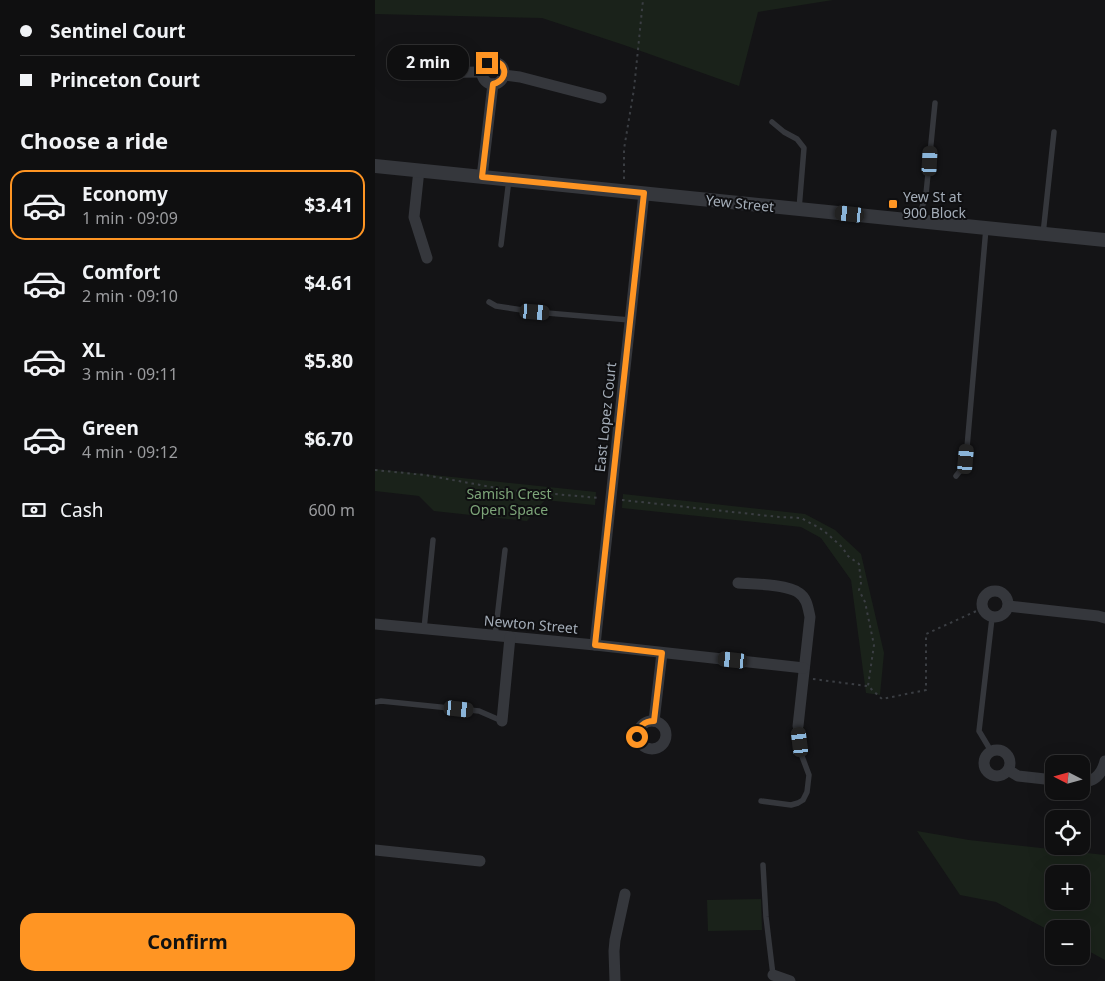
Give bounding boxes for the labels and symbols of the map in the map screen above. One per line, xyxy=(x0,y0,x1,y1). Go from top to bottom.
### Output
callout: 2 min xyxy=(387,46,469,80)
route end xyxy=(476,52,498,74)
car xyxy=(921,146,938,176)
place label: Yew St at 900 Block xyxy=(903,187,967,222)
street label: Yew Street xyxy=(705,190,775,216)
marker: Yew St at 900 Block xyxy=(887,198,899,210)
car xyxy=(834,205,865,223)
car xyxy=(519,303,550,321)
street label: East Lopez Court xyxy=(590,361,620,473)
car xyxy=(957,443,974,475)
park label: Samish Crest Open Space xyxy=(466,484,552,519)
street label: Newton Street xyxy=(483,610,579,638)
car xyxy=(717,651,748,669)
car xyxy=(443,700,474,718)
route start xyxy=(626,726,648,748)
car xyxy=(790,726,809,758)
north arrow xyxy=(1045,755,1090,800)

